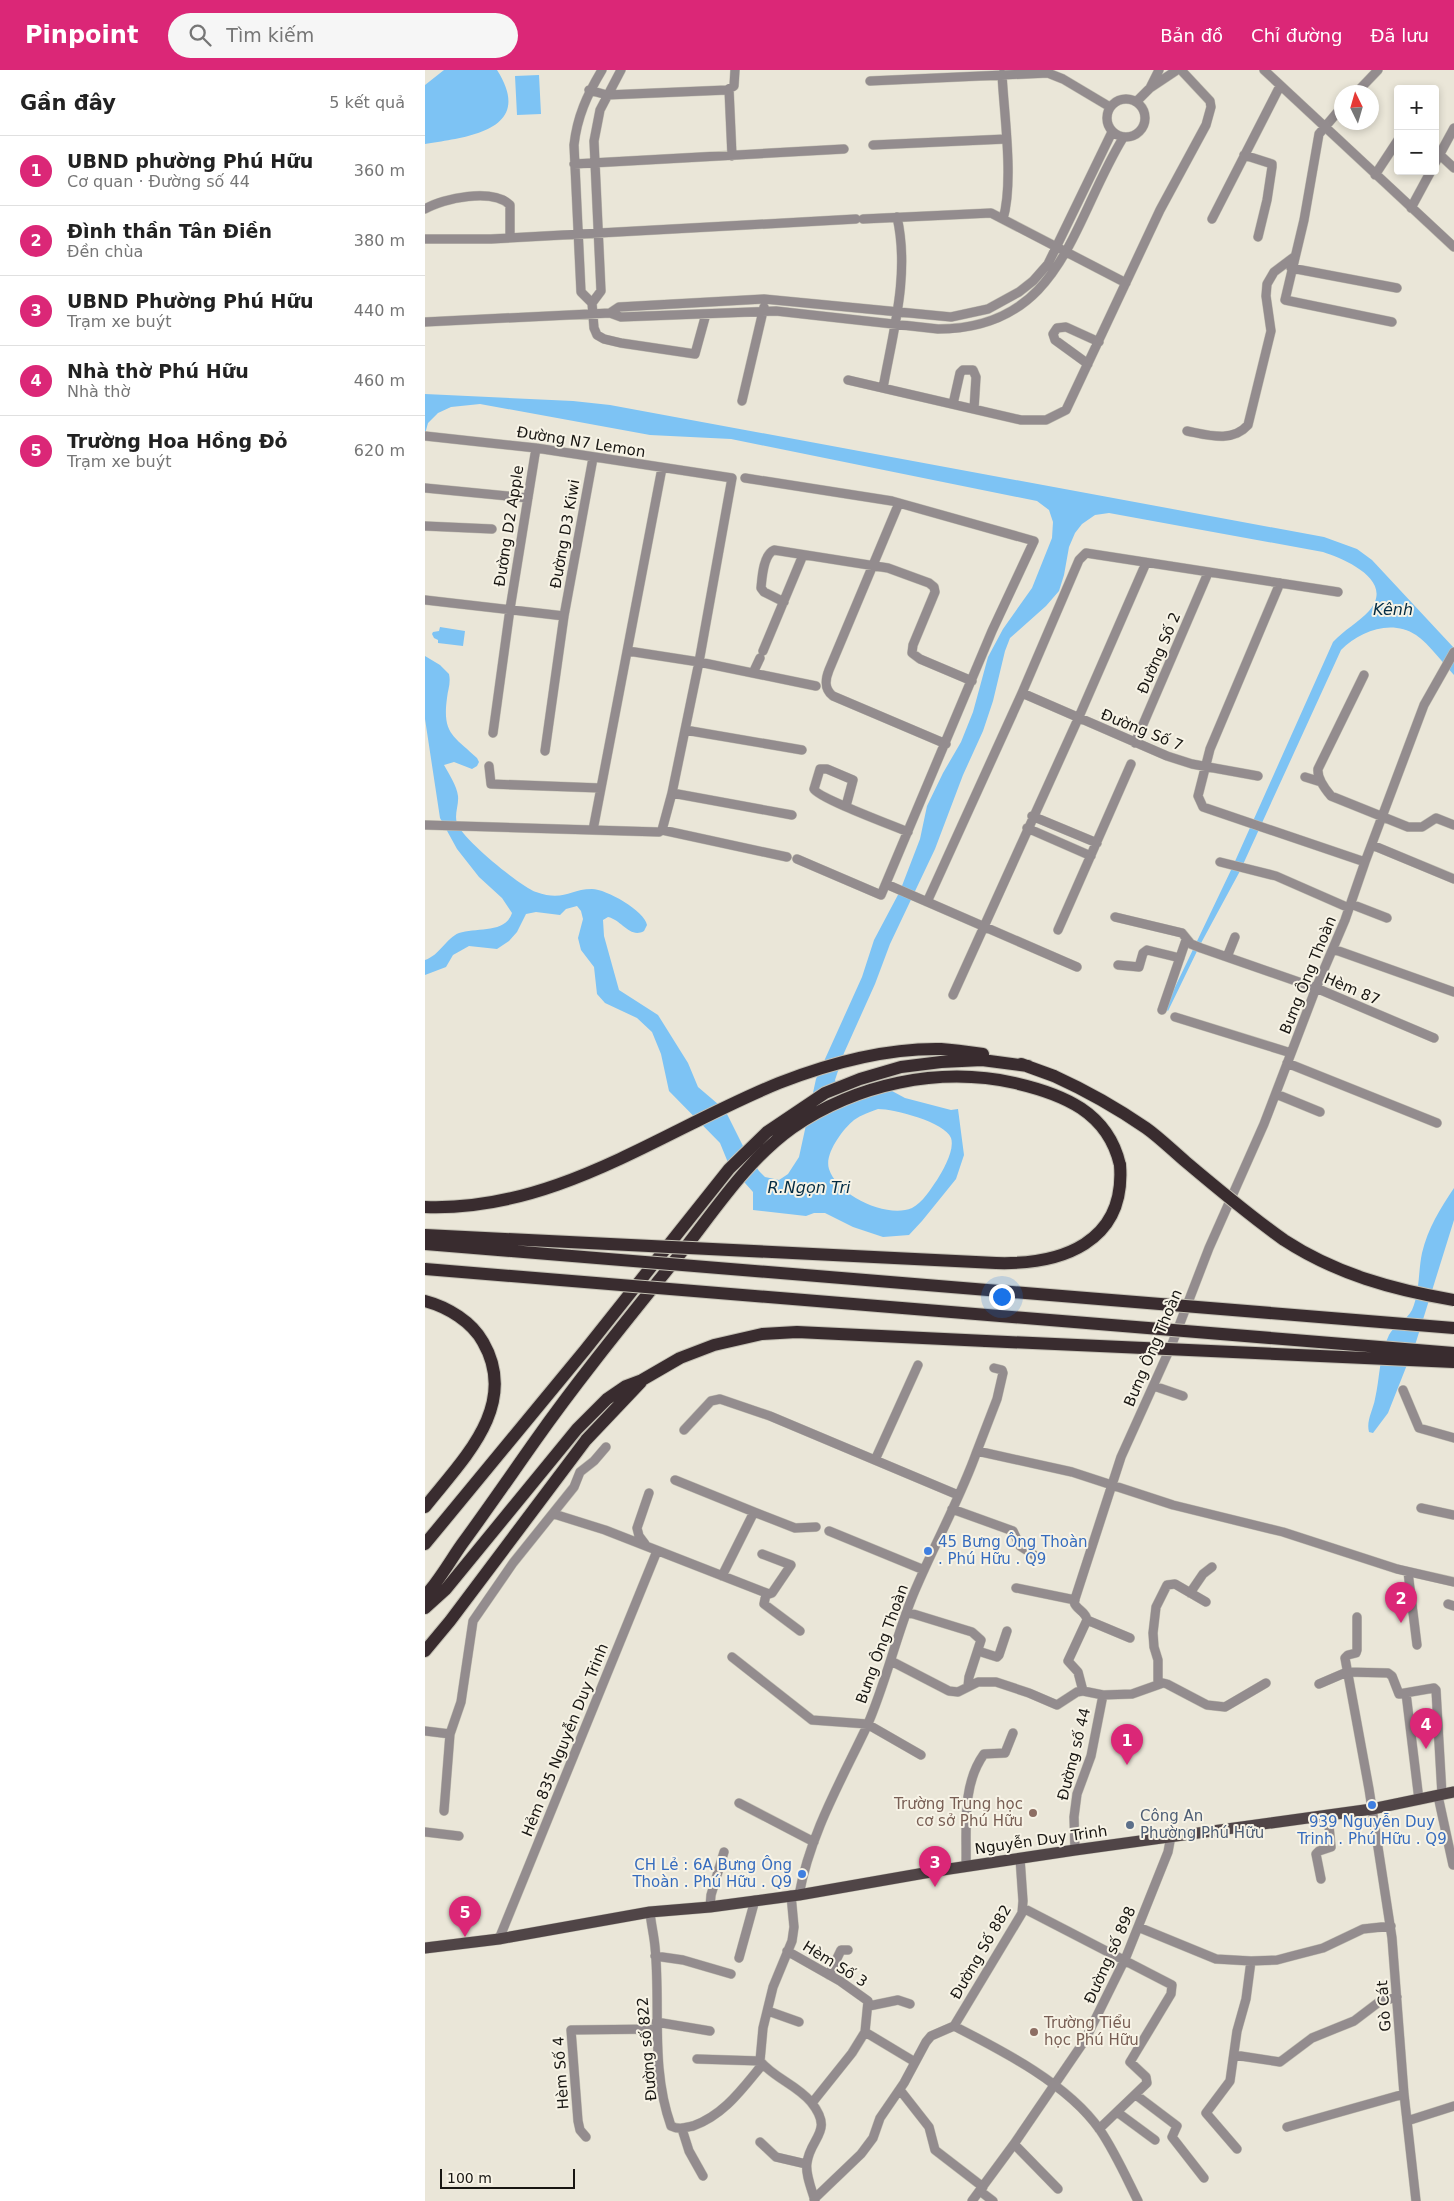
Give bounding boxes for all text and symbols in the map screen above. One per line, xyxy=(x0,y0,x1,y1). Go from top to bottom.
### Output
search box xyxy=(168,13,518,58)
text: Pinpoint xyxy=(25,21,138,49)
icon: search xyxy=(186,21,214,49)
text: Tìm kiếm xyxy=(226,24,314,46)
text: Bản đồ xyxy=(1160,25,1223,46)
text: Chỉ đường xyxy=(1251,25,1342,46)
text: Đã lưu xyxy=(1370,25,1429,46)
north arrow xyxy=(1334,85,1379,130)
map controls xyxy=(1394,85,1439,175)
button: + xyxy=(1394,85,1439,130)
text: Gần đây xyxy=(20,91,116,115)
text: 5 kết quả xyxy=(329,93,405,112)
button: − xyxy=(1394,130,1439,175)
text: UBND phường Phú Hữu xyxy=(67,150,313,172)
text: 1 xyxy=(30,161,42,180)
text: 360 m xyxy=(354,161,405,180)
text: Cơ quan · Đường số 44 xyxy=(67,172,250,191)
text: Đình thần Tân Điền xyxy=(67,220,272,242)
text: 2 xyxy=(30,231,42,250)
text: 380 m xyxy=(354,231,405,250)
text: Đền chùa xyxy=(67,242,143,261)
text: UBND Phường Phú Hữu xyxy=(67,290,314,312)
text: 3 xyxy=(30,301,42,320)
text: 440 m xyxy=(354,301,405,320)
text: Trạm xe buýt xyxy=(67,312,171,331)
text: Nhà thờ Phú Hữu xyxy=(67,360,249,382)
text: 4 xyxy=(30,371,42,390)
text: 460 m xyxy=(354,371,405,390)
text: Nhà thờ xyxy=(67,382,130,401)
street label: Đường N7 Lemon xyxy=(515,423,647,461)
text: Trường Hoa Hồng Đỏ xyxy=(67,430,288,452)
text: 5 xyxy=(30,441,42,460)
text: 620 m xyxy=(354,441,405,460)
text: Trạm xe buýt xyxy=(67,452,171,471)
street label: Đường D2 Apple xyxy=(491,464,527,588)
street label: Đường D3 Kiwi xyxy=(547,478,583,590)
water label: Kênh xyxy=(1373,600,1413,619)
street label: Đường Số 2 xyxy=(1134,609,1184,697)
street label: Đường Số 7 xyxy=(1098,705,1186,755)
street label: Bưng Ông Thoàn xyxy=(1275,913,1340,1037)
street label: Hèm 87 xyxy=(1321,969,1383,1009)
water label: R.Ngọn Tri xyxy=(768,1178,851,1197)
your location xyxy=(989,1284,1015,1310)
street label: Bưng Ông Thoàn xyxy=(1119,1286,1186,1409)
place label: 45 Bưng Ông Thoàn . Phú Hữu . Q9 xyxy=(938,1532,1088,1568)
marker: 45 Bưng Ông Thoàn . Phú Hữu . Q9 xyxy=(922,1545,934,1557)
street label: Bưng Ông Thoàn xyxy=(851,1581,912,1706)
pin: 2 xyxy=(1385,1582,1417,1623)
street label: Hẻm 835 Nguyễn Duy Trinh xyxy=(518,1641,612,1839)
street label: Đường số 44 xyxy=(1054,1706,1094,1802)
pin: 4 xyxy=(1410,1708,1442,1749)
pin: 1 xyxy=(1111,1724,1143,1765)
place label: Trường Trung học cơ sở Phú Hữu xyxy=(893,1795,1023,1830)
marker: 939 Nguyễn Duy Trinh . Phú Hữu . Q9 xyxy=(1366,1799,1378,1811)
marker: Trường Trung học cơ sở Phú Hữu xyxy=(1027,1807,1039,1819)
place label: Công An Phường Phú Hữu xyxy=(1140,1807,1264,1842)
place label: 939 Nguyễn Duy Trinh . Phú Hữu . Q9 xyxy=(1296,1813,1447,1848)
marker: Công An Phường Phú Hữu xyxy=(1124,1819,1136,1831)
street label: Nguyễn Duy Trinh xyxy=(974,1822,1108,1858)
pin: 3 xyxy=(919,1846,951,1887)
place label: CH Lẻ : 6A Bưng Ông Thoàn . Phú Hữu . Q9 xyxy=(631,1855,792,1891)
marker: CH Lẻ : 6A Bưng Ông Thoàn . Phú Hữu . Q9 xyxy=(796,1868,808,1880)
pin: 5 xyxy=(449,1896,481,1937)
street label: Đường Số 882 xyxy=(947,1902,1015,2002)
street label: Đường số 898 xyxy=(1081,1904,1139,2006)
street label: Hèm Số 3 xyxy=(799,1937,871,1991)
street label: Gò Cát xyxy=(1373,1980,1395,2032)
street label: Đường số 822 xyxy=(633,1996,661,2102)
place label: Trường Tiểu học Phú Hữu xyxy=(1043,2014,1139,2049)
marker: Trường Tiểu học Phú Hữu xyxy=(1028,2026,1040,2038)
street label: Hèm Số 4 xyxy=(549,2036,573,2110)
scale bar xyxy=(440,2166,575,2189)
text: 100 m xyxy=(447,2170,492,2186)

